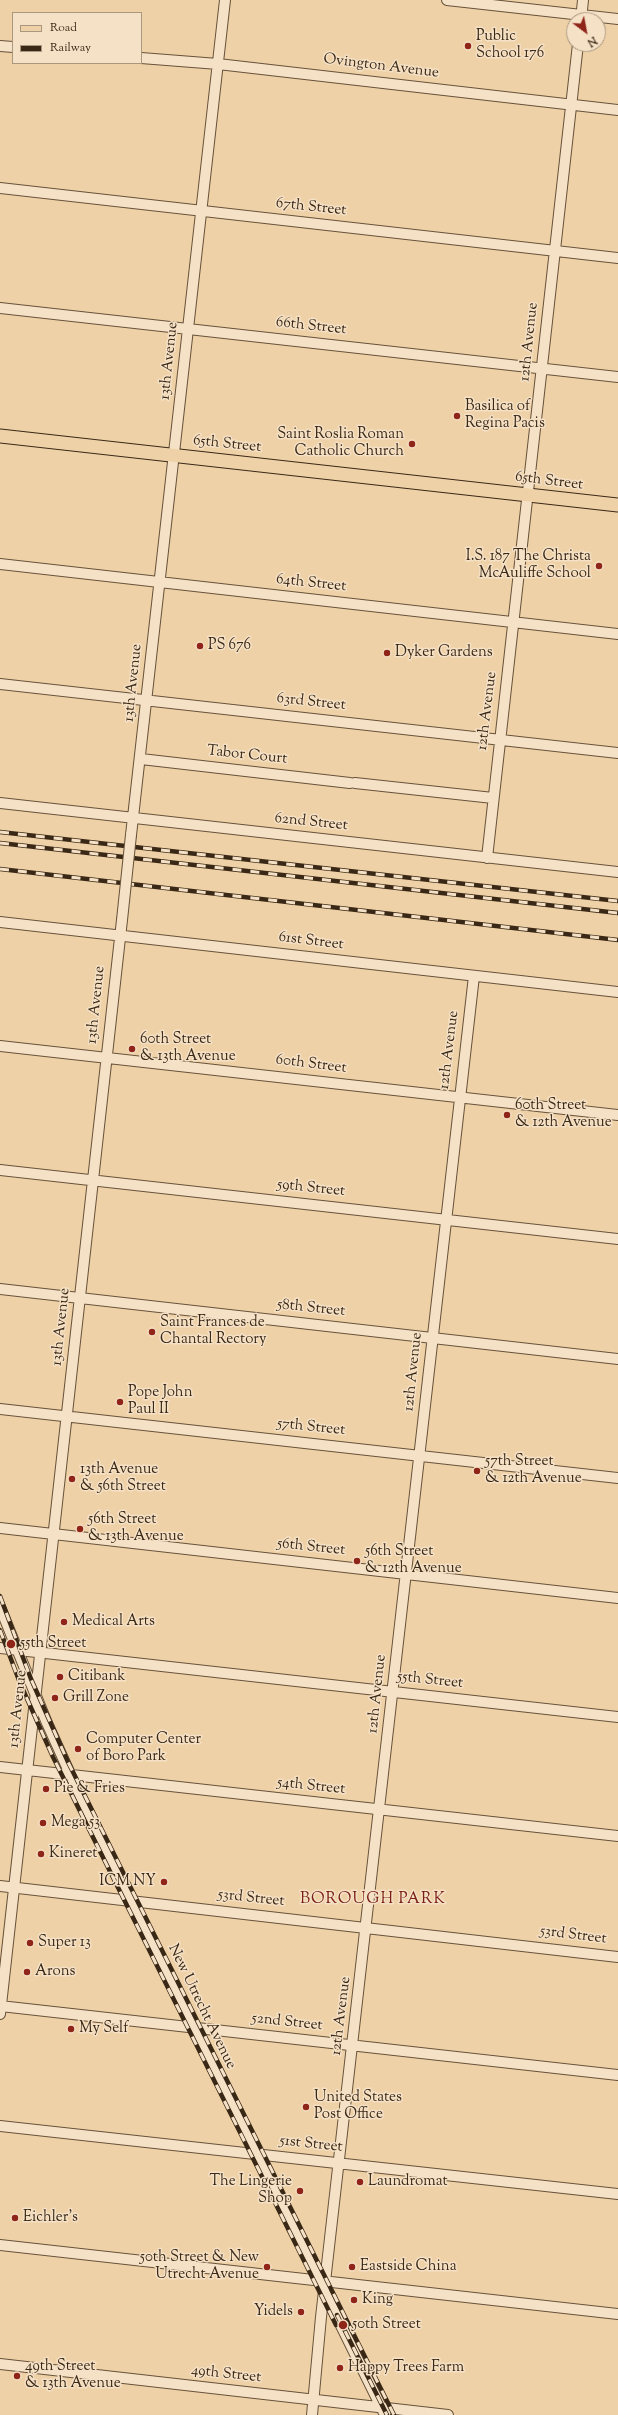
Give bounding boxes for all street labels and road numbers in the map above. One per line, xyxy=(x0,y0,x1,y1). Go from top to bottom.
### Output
street label: Ovington Avenue xyxy=(322,51,440,83)
street label: 67th Street xyxy=(275,195,347,221)
street label: 12th Avenue xyxy=(517,302,543,382)
street label: 66th Street xyxy=(275,314,347,340)
street label: 13th Avenue xyxy=(157,321,183,401)
street label: 65th Street xyxy=(192,432,262,458)
street label: 65th Street xyxy=(514,469,584,495)
street label: 64th Street xyxy=(275,571,347,597)
street label: 13th Avenue xyxy=(121,643,147,723)
street label: 12th Avenue xyxy=(474,671,502,751)
street label: 63rd Street xyxy=(276,690,346,716)
street label: Tabor Court xyxy=(206,743,288,769)
street label: 62nd Street xyxy=(274,810,348,836)
street label: 61st Street xyxy=(277,929,345,955)
street label: 13th Avenue xyxy=(84,965,110,1045)
street label: 12th Avenue xyxy=(436,1010,464,1090)
street label: 60th Street xyxy=(275,1052,347,1078)
street label: 59th Street xyxy=(276,1176,346,1202)
street label: 13th Avenue xyxy=(49,1287,75,1367)
street label: 58th Street xyxy=(276,1296,346,1322)
street label: 12th Avenue xyxy=(401,1332,427,1412)
street label: 57th Street xyxy=(276,1415,346,1441)
street label: 56th Street xyxy=(276,1535,346,1561)
street label: 12th Avenue xyxy=(365,1654,391,1734)
street label: 13th Avenue xyxy=(6,1669,32,1749)
street label: 55th Street xyxy=(396,1669,464,1693)
street label: 54th Street xyxy=(276,1774,346,1800)
street label: 53rd Street xyxy=(217,1887,285,1911)
street label: 53rd Street xyxy=(539,1923,607,1949)
street label: New Utrecht Avenue xyxy=(163,1942,239,2072)
street label: 12th Avenue xyxy=(328,1976,356,2056)
street label: 52nd Street xyxy=(251,2010,323,2036)
street label: 51st Street xyxy=(279,2133,343,2157)
street label: 49th Street xyxy=(190,2362,262,2388)

